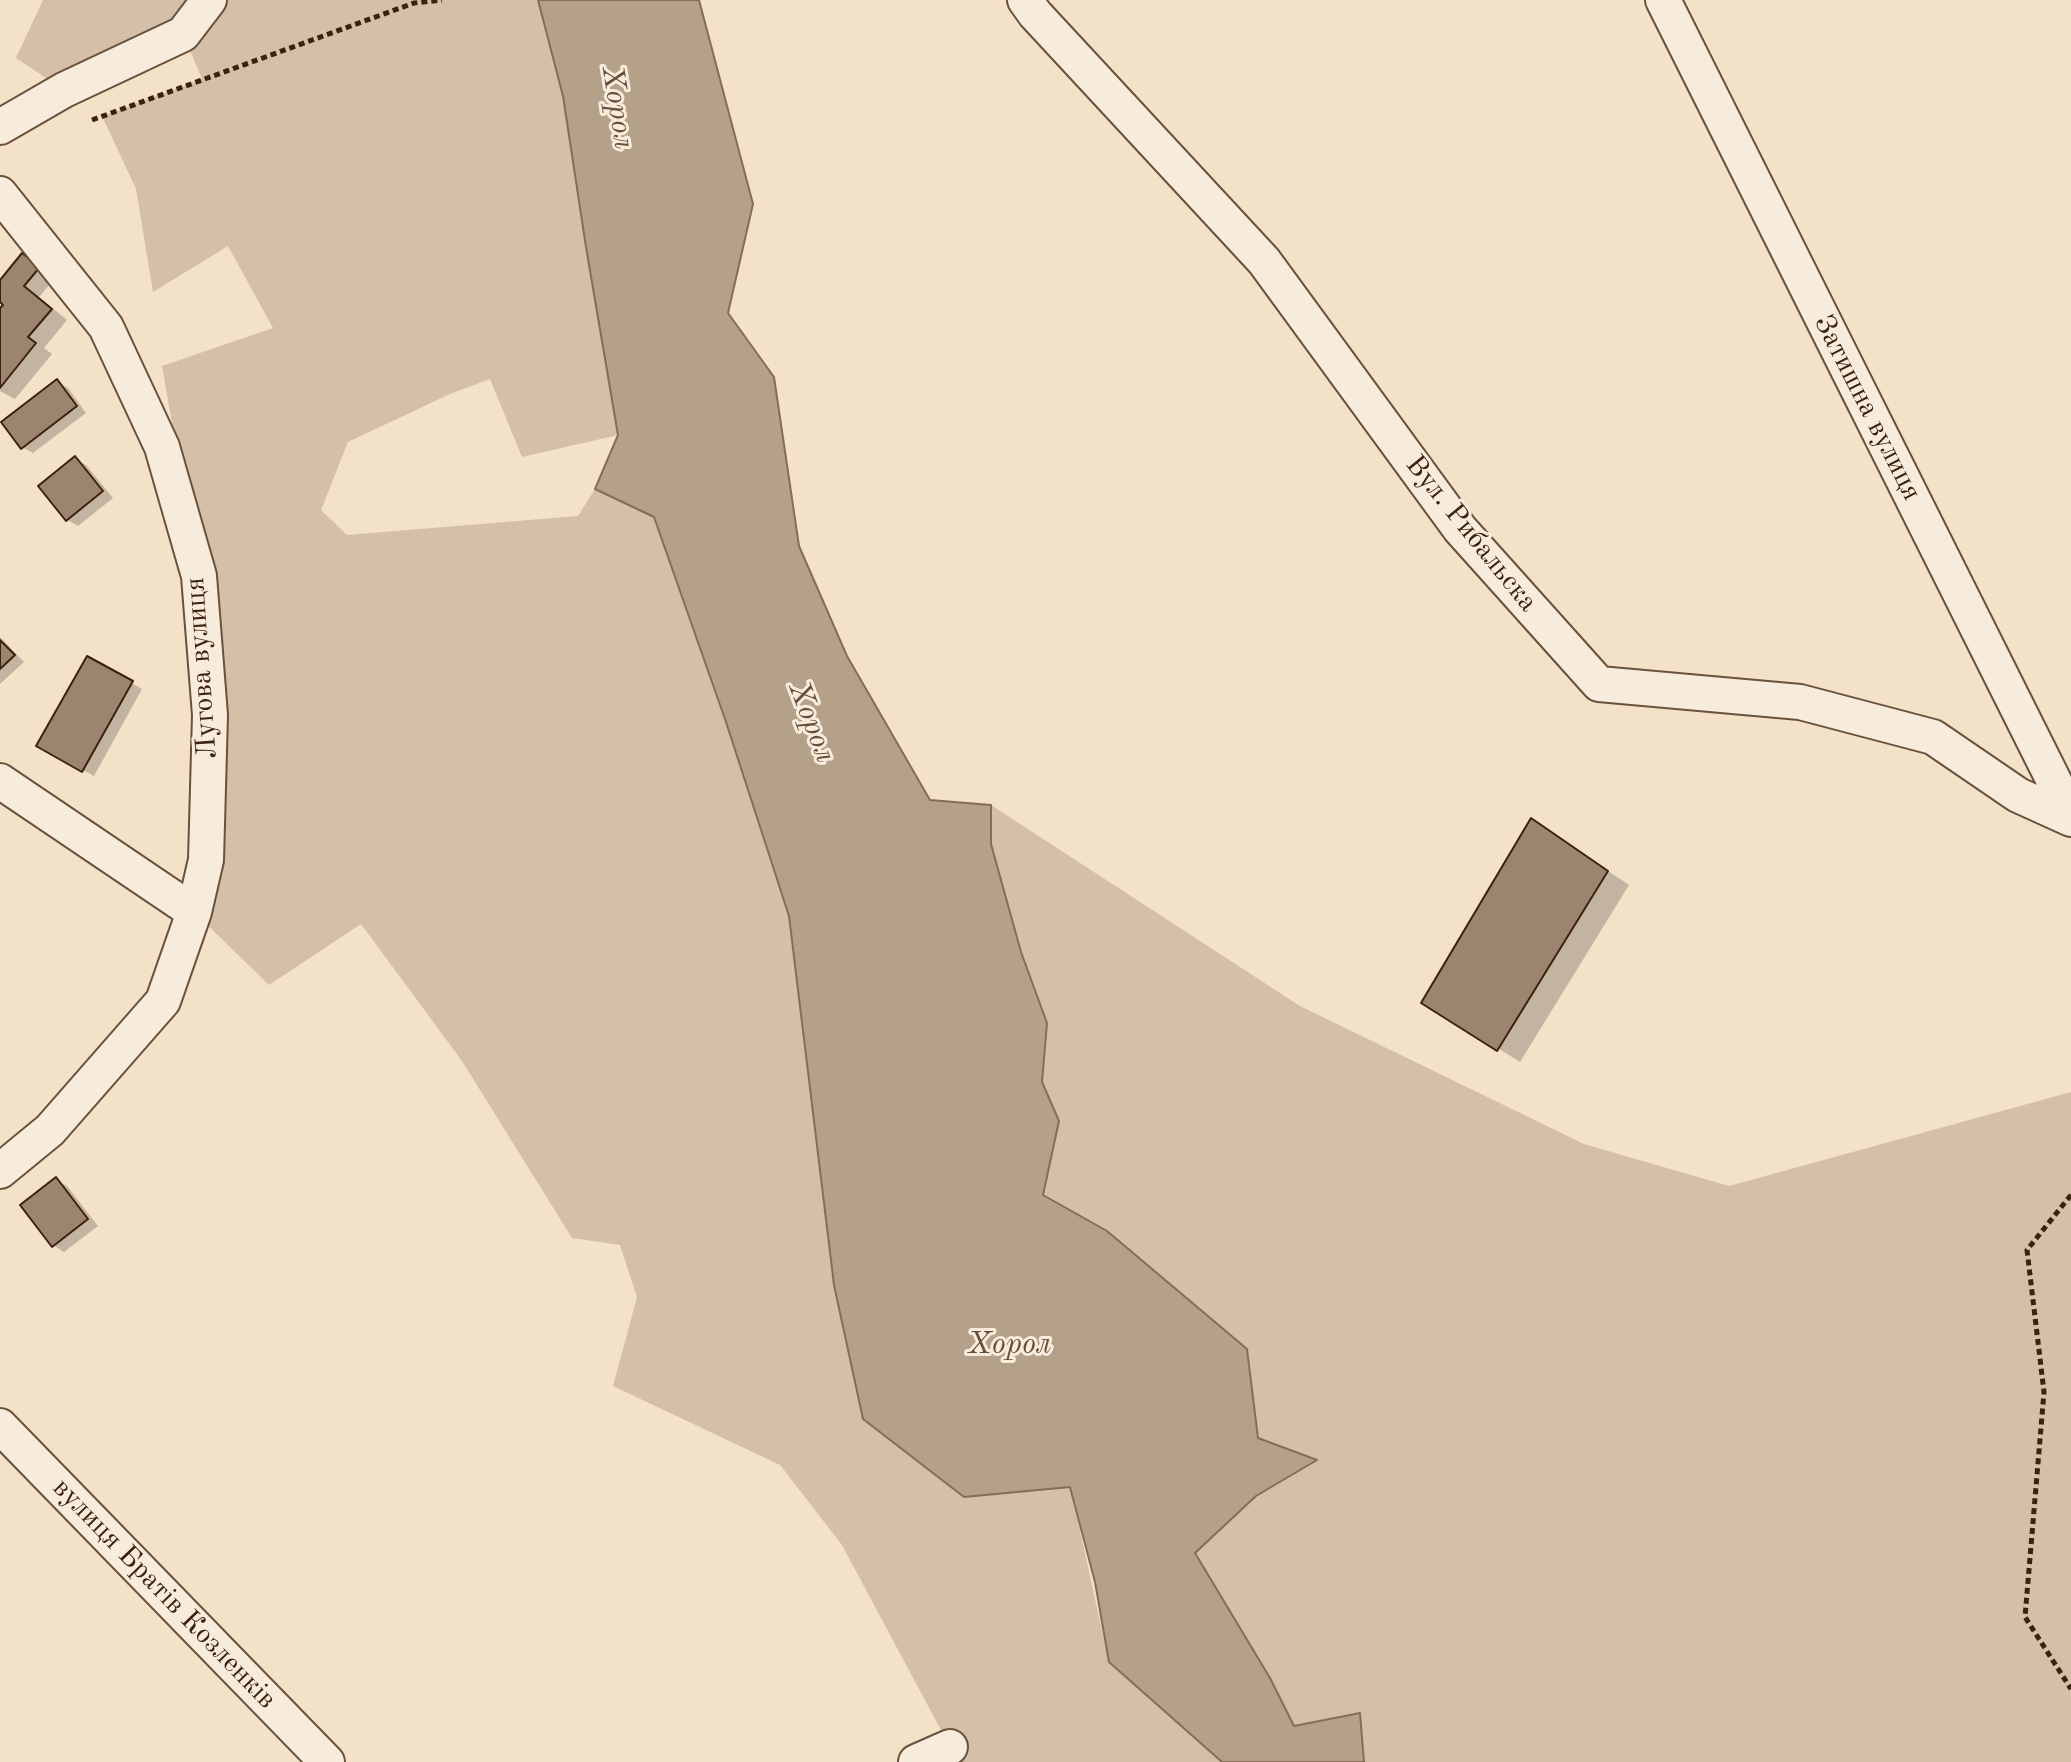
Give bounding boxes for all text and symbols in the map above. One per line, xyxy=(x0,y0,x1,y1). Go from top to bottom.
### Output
water label: Хорол xyxy=(593,62,641,152)
street label: Затишна вулиця xyxy=(1806,310,1928,506)
street label: Вул. Рибальска xyxy=(1398,449,1544,619)
street label: Лугова вулиця xyxy=(179,576,225,760)
water label: Хорол xyxy=(779,676,843,768)
water label: Хорол xyxy=(967,1327,1051,1363)
street label: вулиця Братів Козленків xyxy=(45,1472,283,1716)

